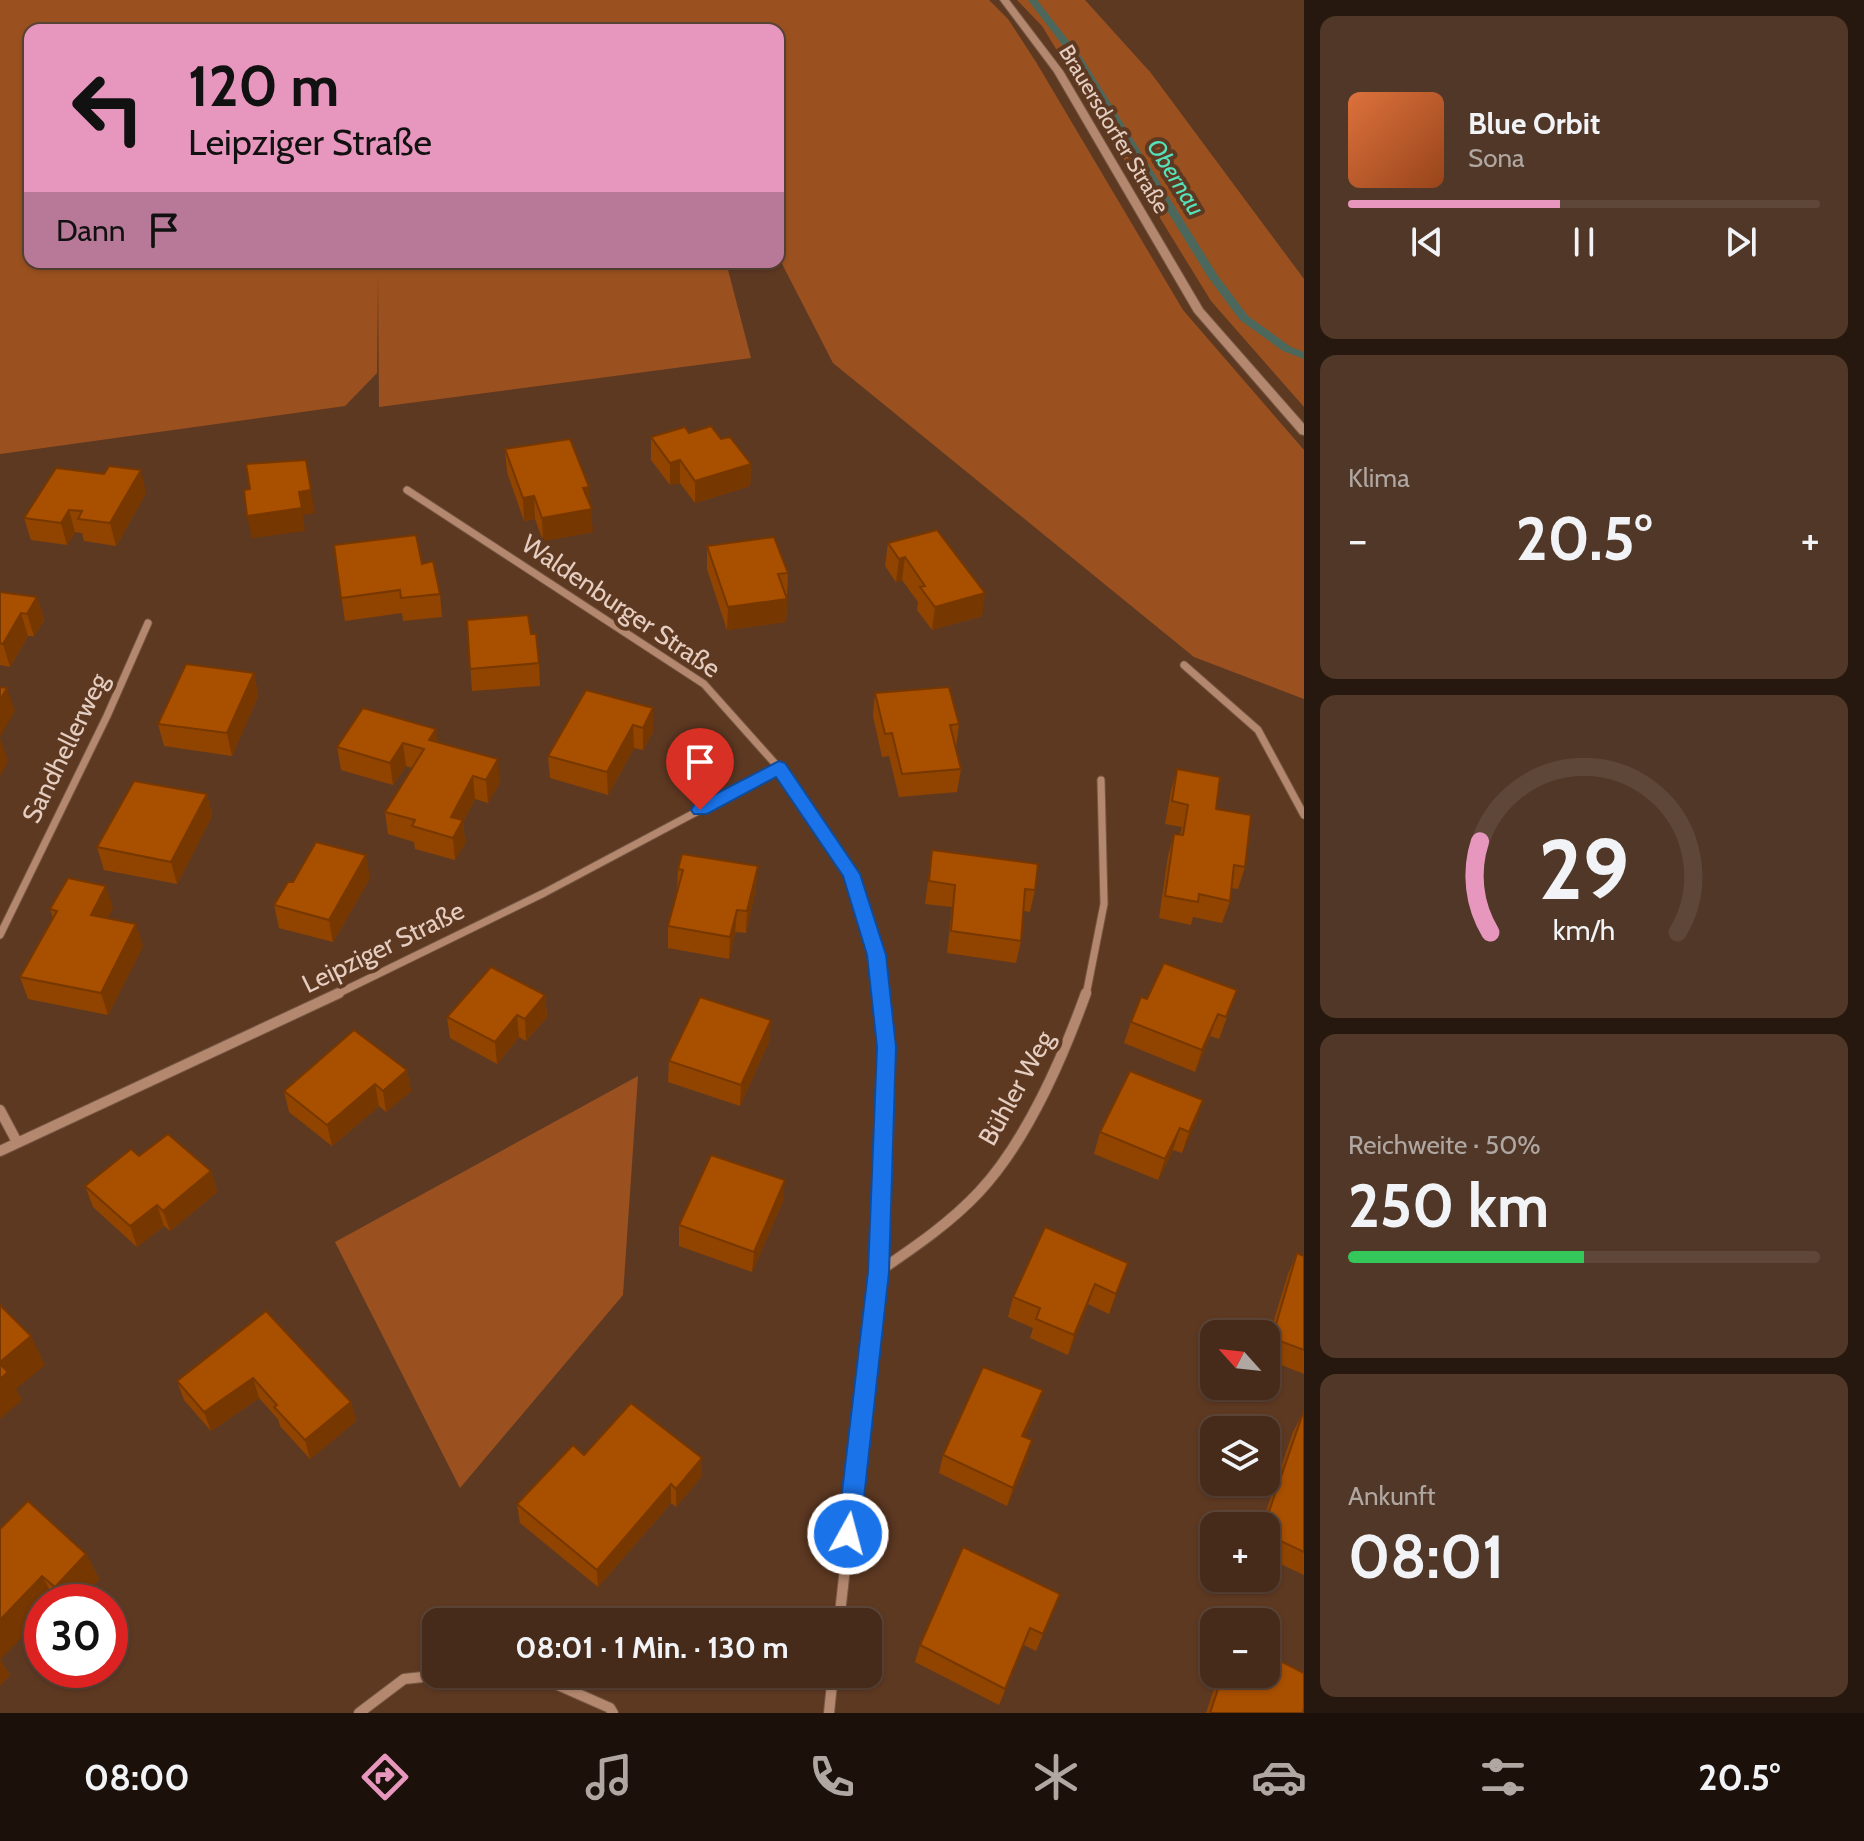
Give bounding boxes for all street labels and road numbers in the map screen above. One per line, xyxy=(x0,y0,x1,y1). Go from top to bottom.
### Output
street label: Brauersdorfer Straße xyxy=(1053,40,1175,218)
street label: Waldenburger Straße xyxy=(515,528,727,684)
street label: Sandhellerweg xyxy=(15,667,115,828)
street label: Leipziger Straße xyxy=(297,894,469,1000)
street label: Bühler Weg xyxy=(971,1024,1061,1151)

